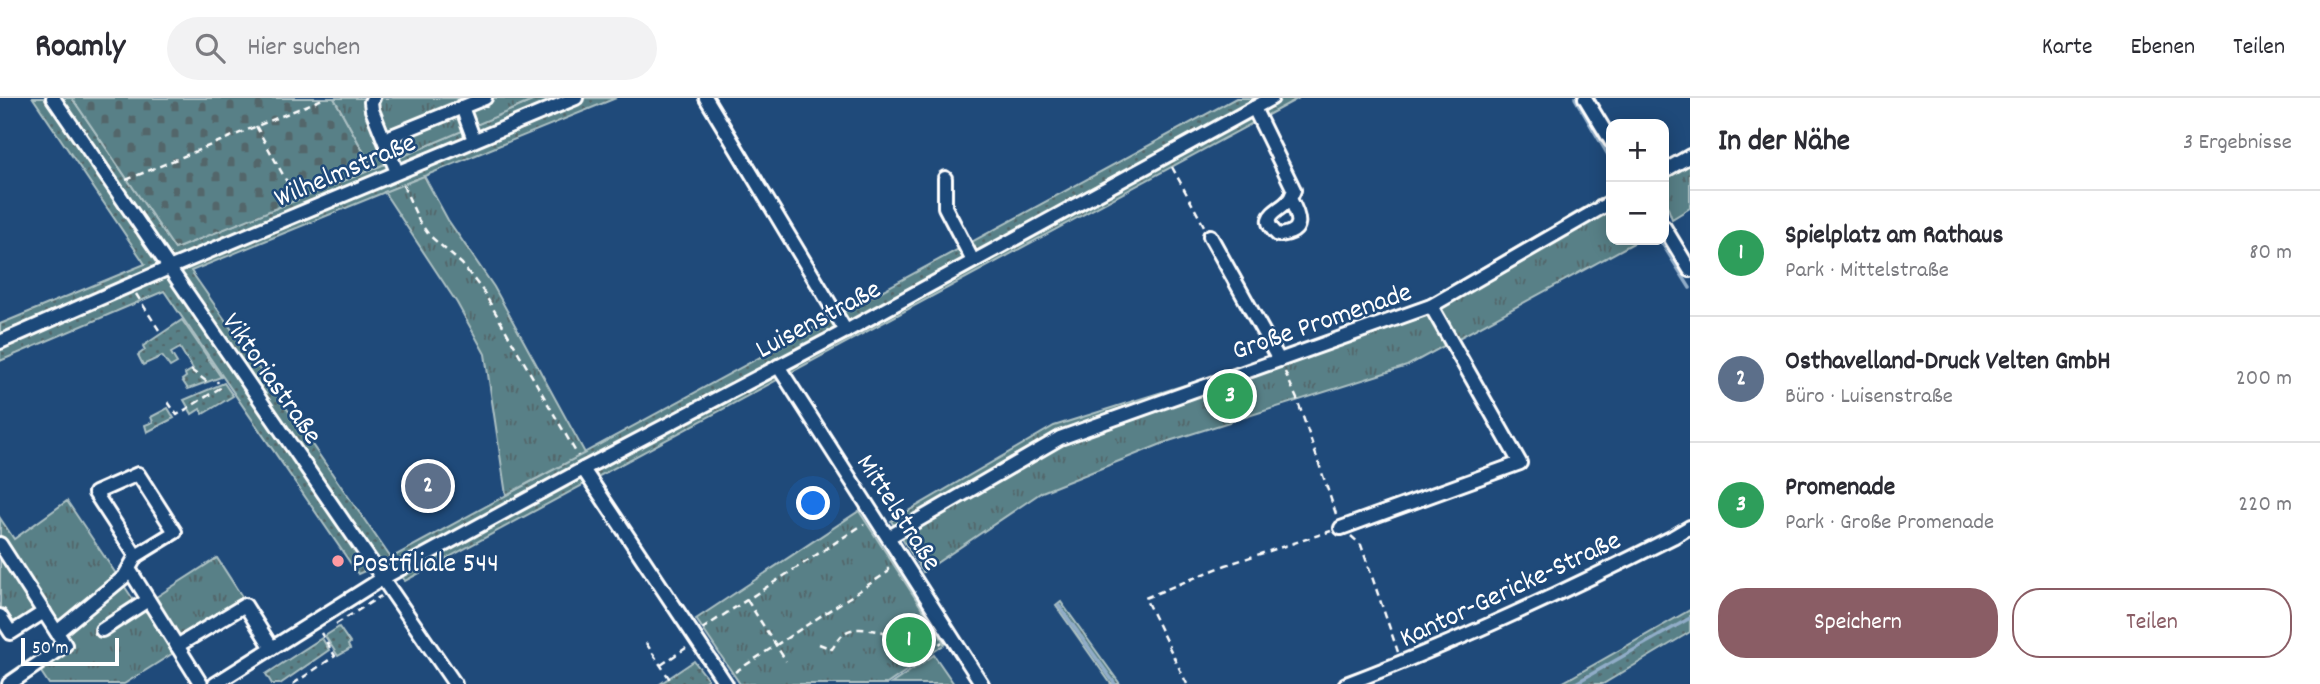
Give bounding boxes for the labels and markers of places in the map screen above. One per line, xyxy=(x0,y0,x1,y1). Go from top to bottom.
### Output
pin: 3 xyxy=(1207,370,1253,422)
pin: 2 xyxy=(405,460,451,512)
place label: Postfiliale 544 xyxy=(352,546,499,586)
marker: Postfiliale 544 xyxy=(330,553,346,569)
pin: 1 xyxy=(886,614,932,666)

